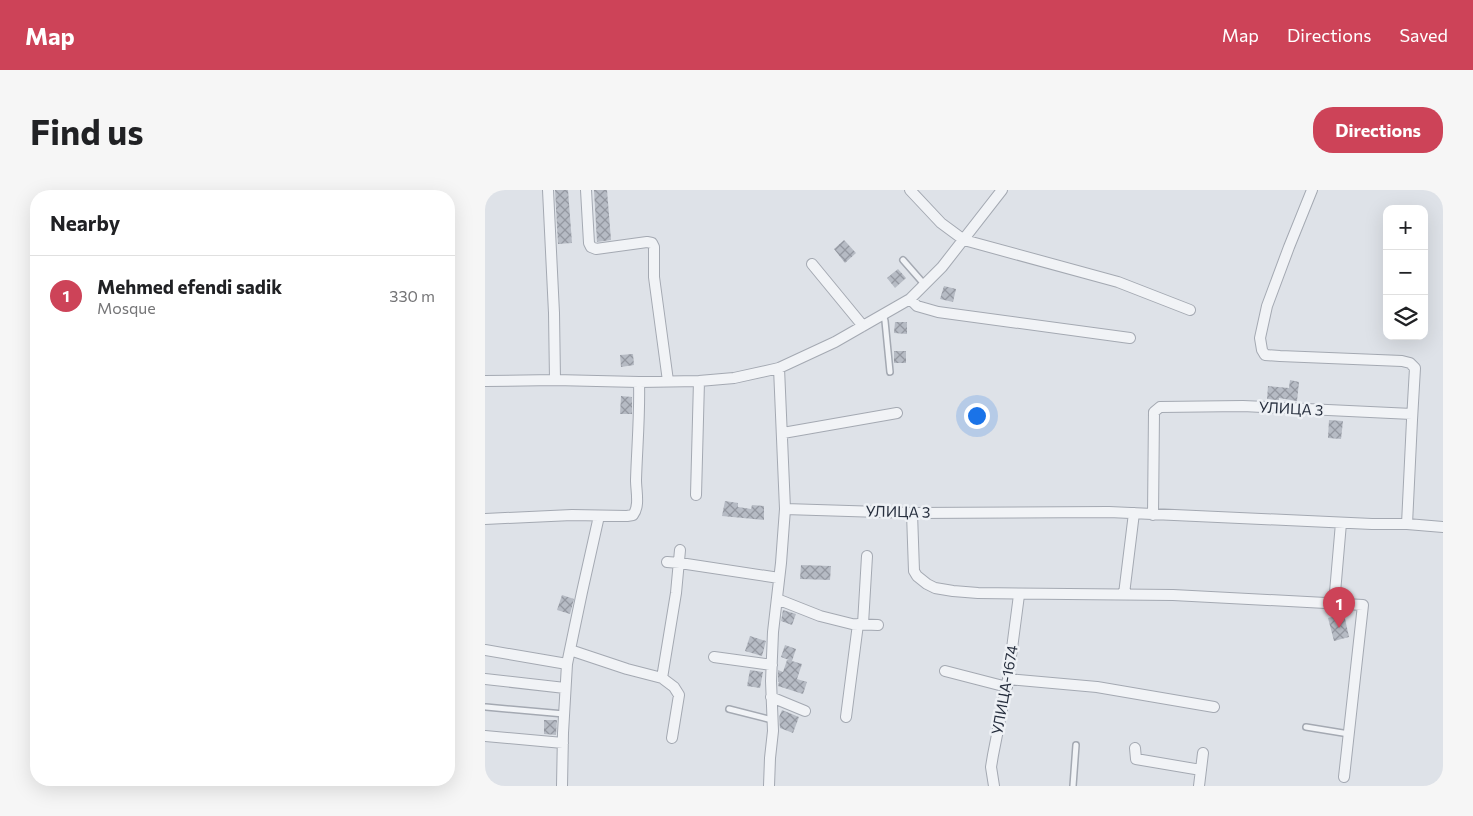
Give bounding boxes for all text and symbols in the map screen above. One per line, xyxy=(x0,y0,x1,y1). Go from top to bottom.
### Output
text: Map xyxy=(25,21,75,50)
text: Map xyxy=(1222,24,1259,46)
text: Directions xyxy=(1287,24,1371,46)
text: Saved xyxy=(1399,24,1448,46)
button: Directions xyxy=(1313,107,1443,153)
text: Find us xyxy=(30,109,144,152)
map controls xyxy=(1383,205,1428,340)
button: + xyxy=(1383,205,1428,250)
text: Nearby xyxy=(50,210,120,235)
button: − xyxy=(1383,250,1428,295)
text: Mehmed efendi sadik xyxy=(97,275,282,298)
text: 1 xyxy=(62,286,70,305)
text: 330 m xyxy=(389,286,435,305)
button: layers xyxy=(1383,295,1428,340)
text: Mosque xyxy=(97,298,156,317)
street label: УЛИЦА 3 xyxy=(1258,397,1324,419)
your location xyxy=(964,403,990,429)
street label: УЛИЦА 3 xyxy=(866,501,930,521)
pin: 1 xyxy=(1323,587,1355,628)
street label: УЛИЦА-1674 xyxy=(987,644,1021,736)

